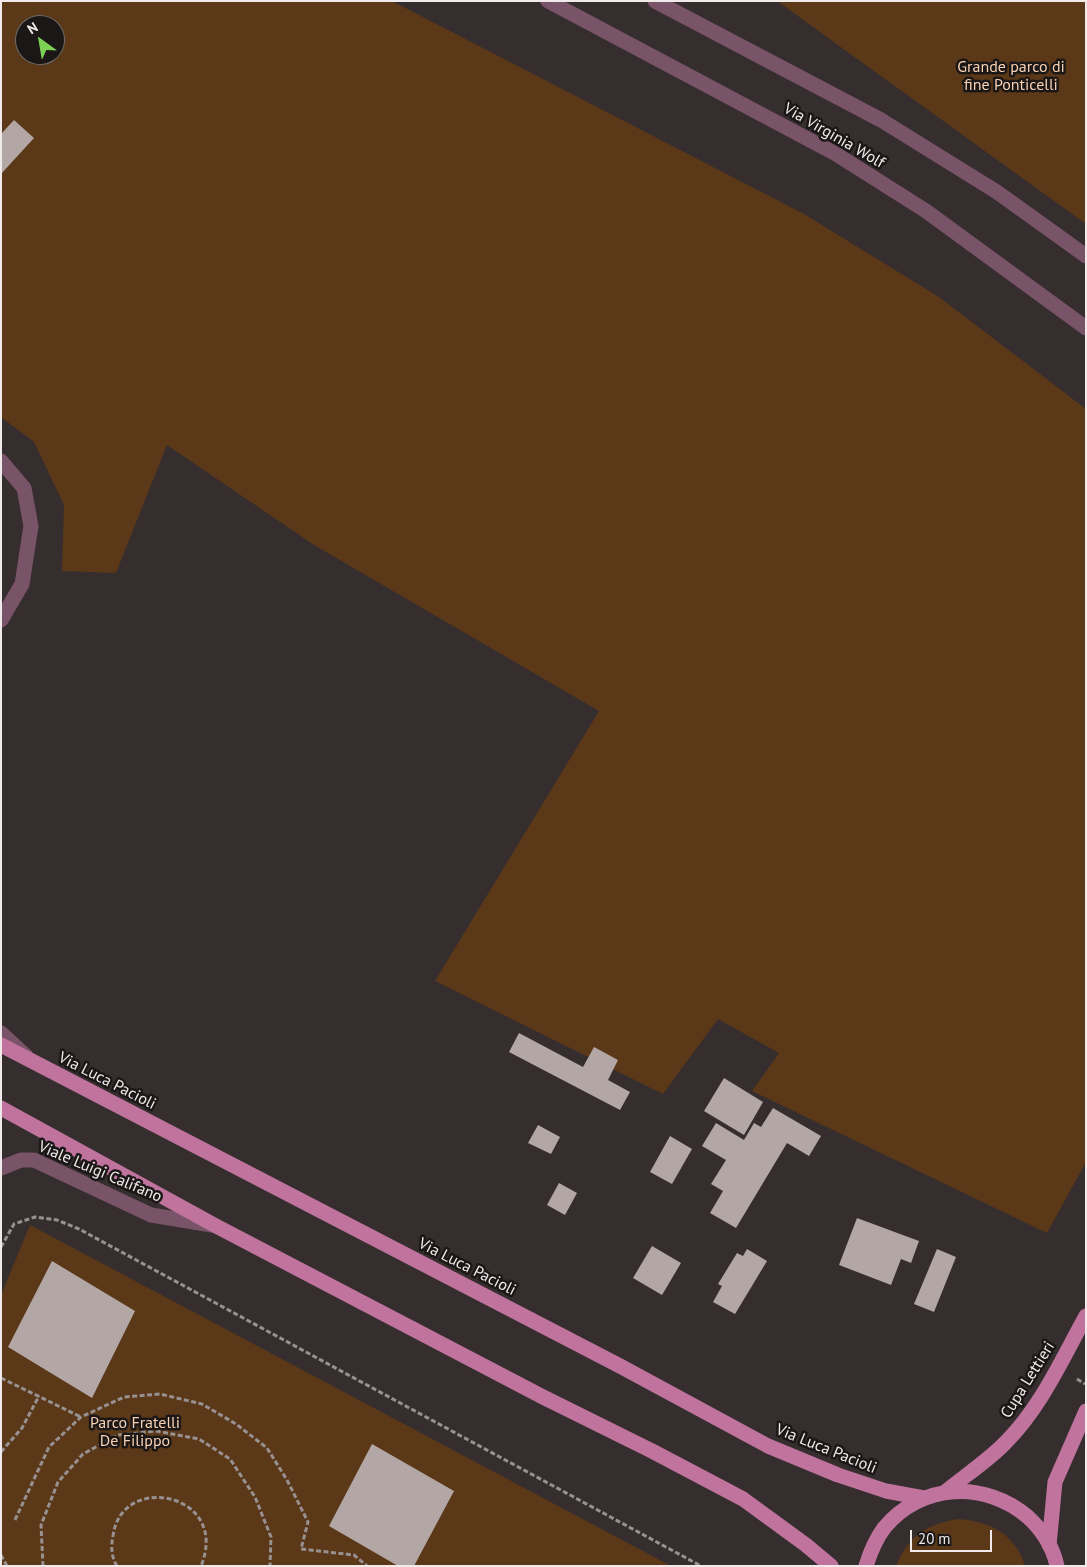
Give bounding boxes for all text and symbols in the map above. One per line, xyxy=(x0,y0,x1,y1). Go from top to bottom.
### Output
north arrow xyxy=(15,15,65,65)
text: N xyxy=(24,18,41,38)
park label: Grande parco di fine Ponticelli xyxy=(957,57,1065,95)
street label: Via Virginia Wolf xyxy=(780,99,888,173)
street label: Via Luca Pacioli xyxy=(55,1048,159,1114)
street label: Viale Luigi Califano xyxy=(35,1137,165,1207)
street label: Via Luca Pacioli xyxy=(415,1234,519,1300)
street label: Cupa Lettieri xyxy=(997,1338,1059,1422)
park label: Parco Fratelli De Filippo xyxy=(90,1413,180,1451)
street label: Via Luca Pacioli xyxy=(773,1420,879,1478)
scale bar xyxy=(912,1520,994,1552)
text: 20 m xyxy=(918,1529,951,1548)

